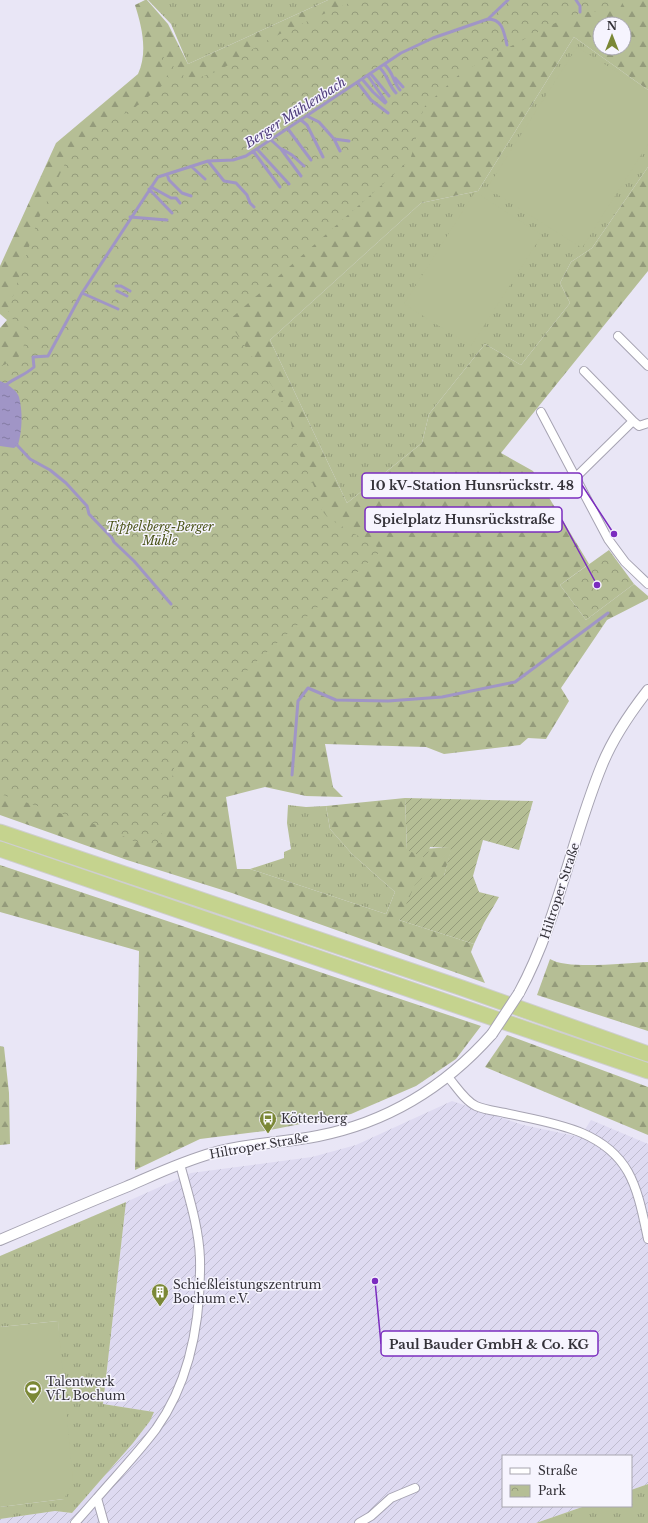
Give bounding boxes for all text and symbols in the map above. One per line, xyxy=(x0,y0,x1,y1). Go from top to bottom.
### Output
north arrow xyxy=(592,16,632,56)
text: N xyxy=(607,19,618,33)
water label: Berger Mühlenbach xyxy=(241,73,349,152)
callout: 10 kV-Station Hunsrückstr. 48 xyxy=(362,473,582,498)
text: 10 kV-Station Hunsrückstr. 48 xyxy=(370,477,574,494)
callout: Spielplatz Hunsrückstraße xyxy=(365,507,562,532)
text: Spielplatz Hunsrückstraße xyxy=(373,511,555,528)
park label: Tippelsberg-Berger Mühle xyxy=(106,519,214,548)
street label: Hiltroper Straße xyxy=(537,841,582,941)
bus stop icon: Kötterberg xyxy=(258,1109,278,1134)
place label: Kötterberg xyxy=(281,1111,348,1126)
street label: Hiltroper Straße xyxy=(208,1129,310,1162)
place label: Schießleistungszentrum Bochum e.V. xyxy=(173,1277,322,1306)
building icon: Schießleistungszentrum Bochum e.V. xyxy=(150,1282,170,1307)
callout: Paul Bauder GmbH & Co. KG xyxy=(381,1331,598,1356)
text: Paul Bauder GmbH & Co. KG xyxy=(389,1336,590,1353)
place label: Talentwerk VfL Bochum xyxy=(45,1374,125,1403)
sports icon: Talentwerk VfL Bochum xyxy=(23,1379,43,1404)
legend xyxy=(502,1455,632,1507)
text: Straße xyxy=(538,1463,578,1478)
text: Park xyxy=(538,1483,566,1498)

